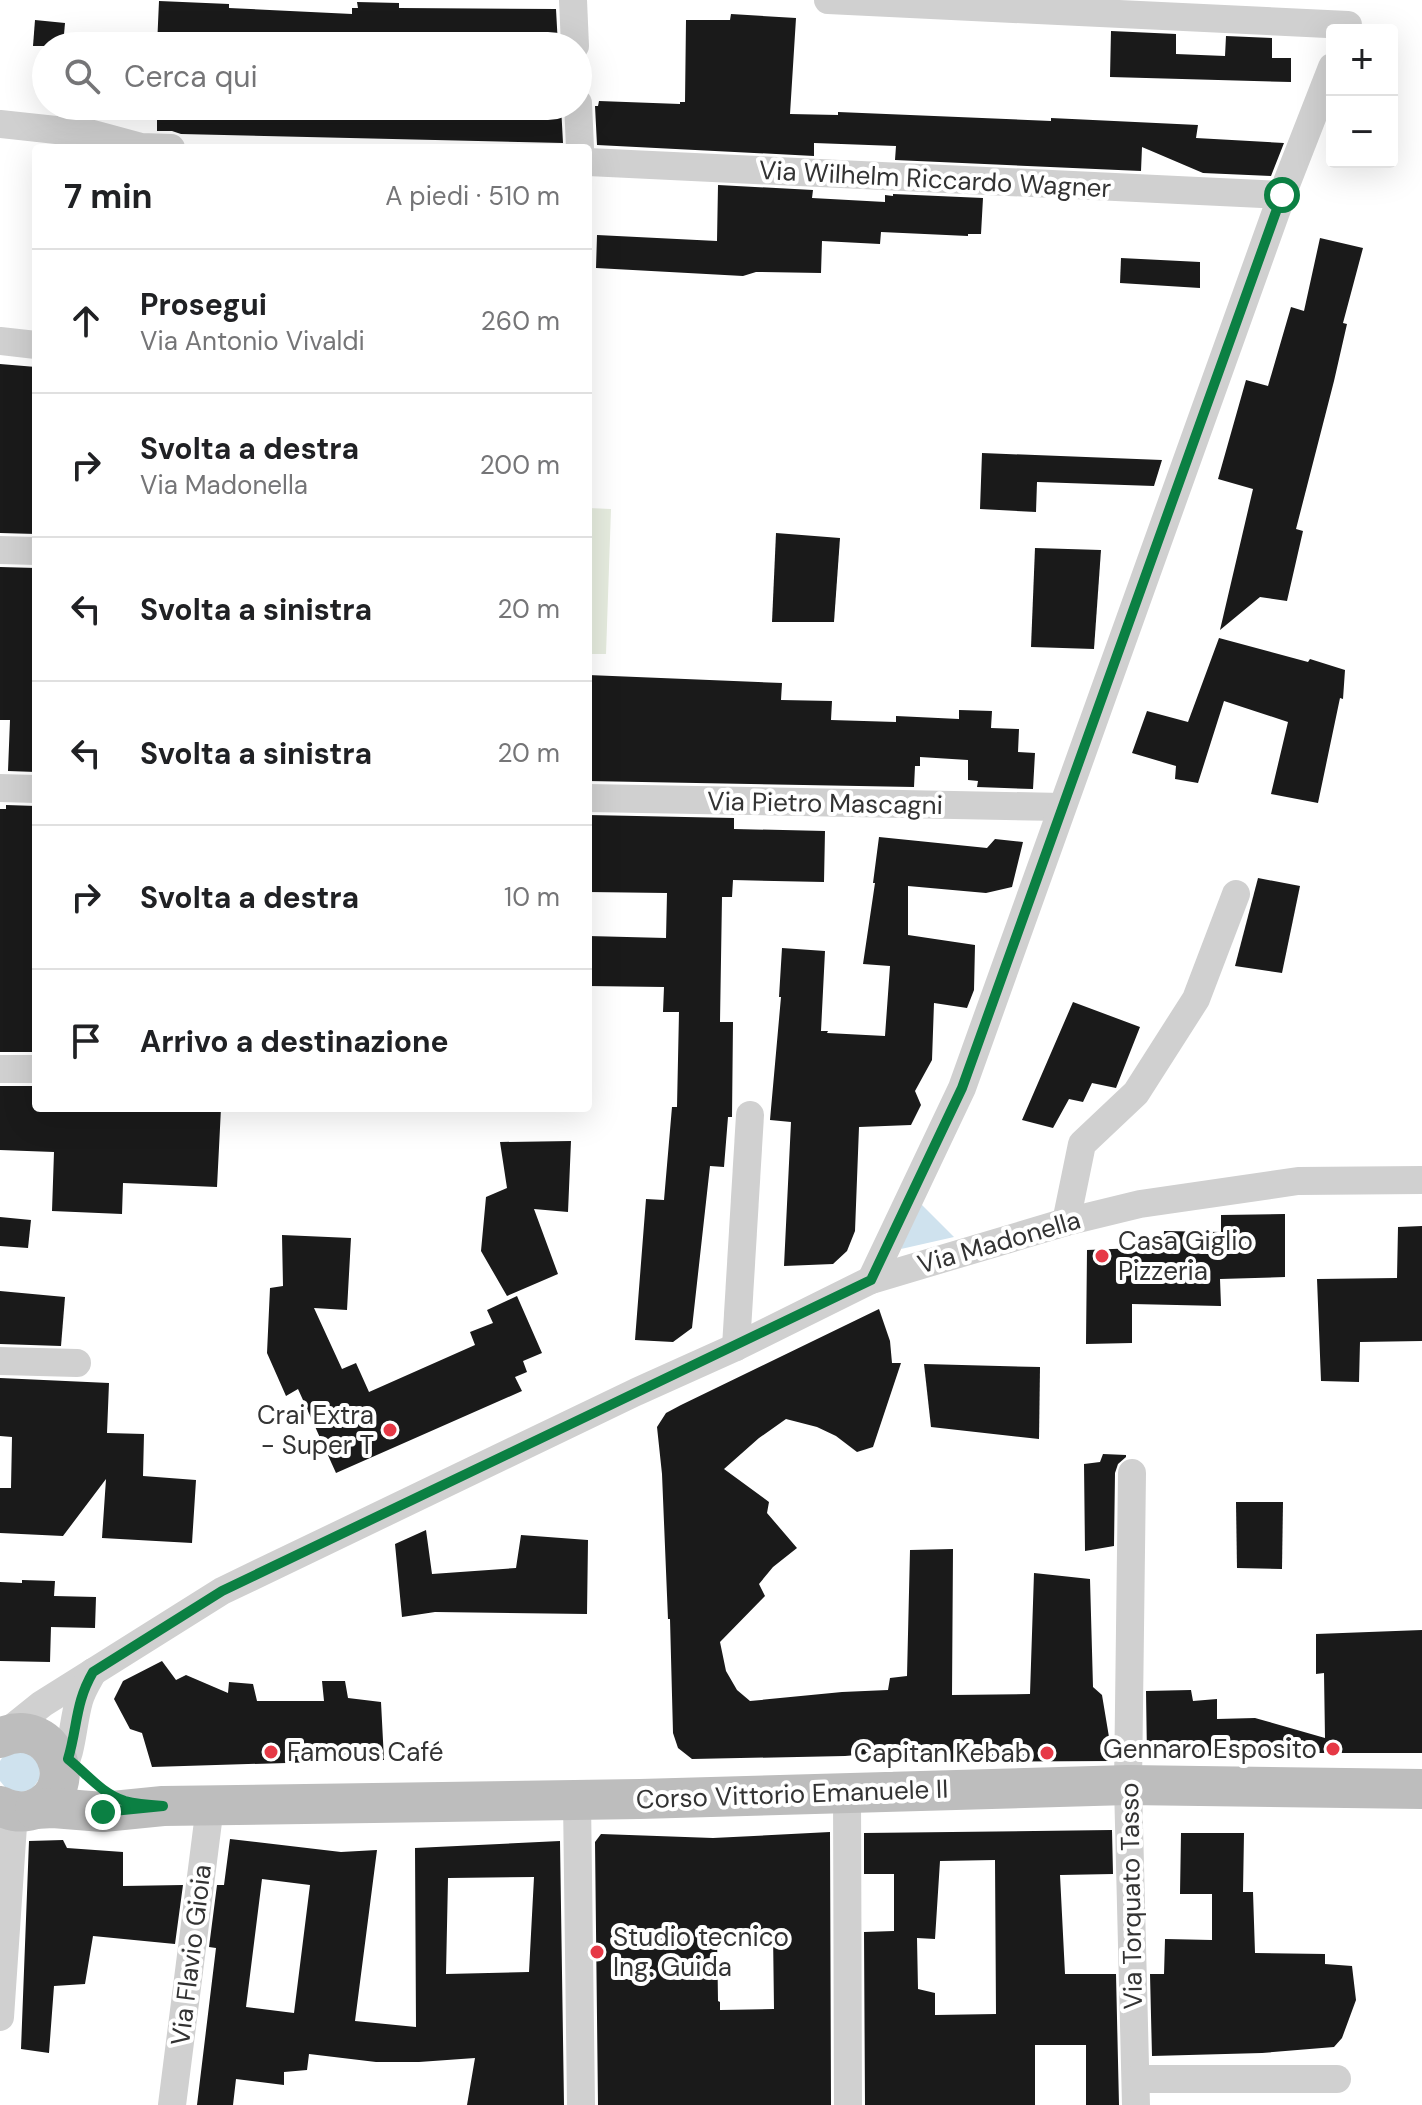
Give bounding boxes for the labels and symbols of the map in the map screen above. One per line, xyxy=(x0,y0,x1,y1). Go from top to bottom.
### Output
street label: Via Wilhelm Riccardo Wagner xyxy=(758,153,1112,205)
route start xyxy=(1264,177,1300,213)
street label: Via Pietro Mascagni xyxy=(707,784,943,822)
street label: Via Madonella xyxy=(914,1203,1084,1281)
place label: Casa Giglio Pizzeria xyxy=(1118,1224,1253,1288)
marker: Casa Giglio Pizzeria xyxy=(1093,1247,1111,1265)
place label: Crai Extra - Super T xyxy=(257,1398,374,1462)
marker: Crai Extra - Super T xyxy=(381,1421,399,1439)
place label: Gennaro Esposito xyxy=(1103,1732,1317,1766)
place label: Famous Café xyxy=(287,1735,444,1769)
place label: Capitan Kebab xyxy=(854,1736,1031,1770)
marker: Gennaro Esposito xyxy=(1324,1740,1342,1758)
marker: Famous Café xyxy=(262,1743,280,1761)
marker: Capitan Kebab xyxy=(1038,1744,1056,1762)
street label: Corso Vittorio Emanuele II xyxy=(635,1772,949,1816)
street label: Via Torquato Tasso xyxy=(1112,1782,1150,2010)
route end xyxy=(85,1794,121,1830)
street label: Via Flavio Gioia xyxy=(163,1863,219,2047)
place label: Studio tecnico Ing. Guida xyxy=(613,1920,789,1984)
marker: Studio tecnico Ing. Guida xyxy=(588,1943,606,1961)

